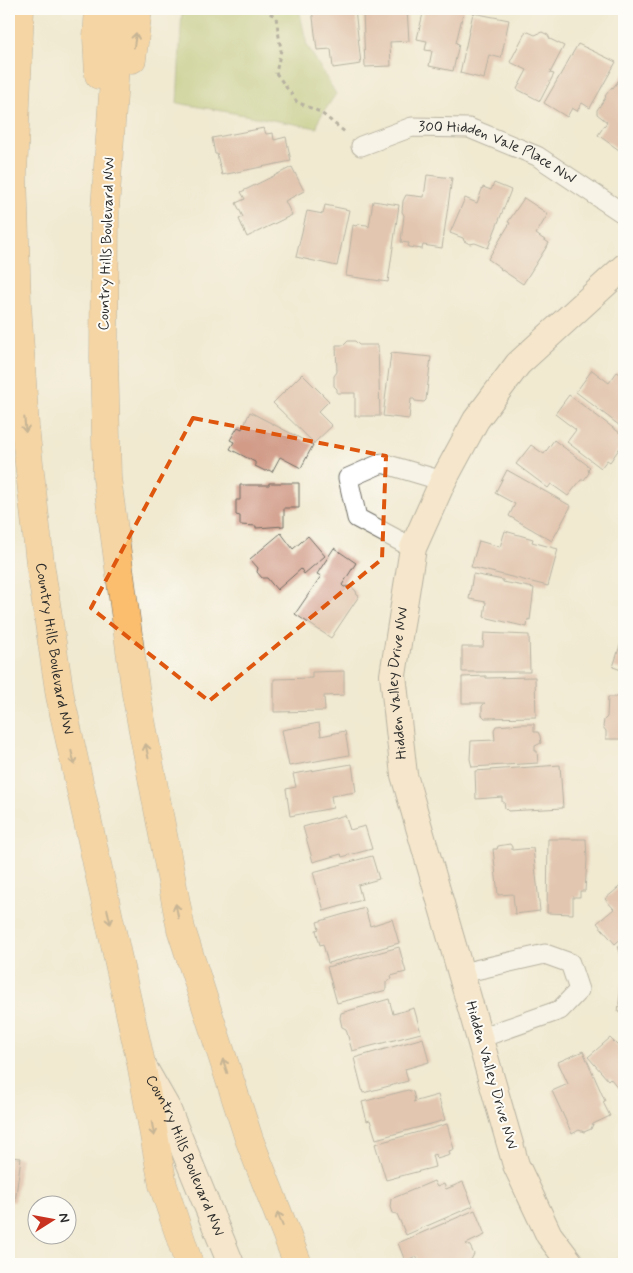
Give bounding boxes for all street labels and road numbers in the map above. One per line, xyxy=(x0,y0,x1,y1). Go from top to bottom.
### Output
street label: 300 Hidden Vale Place NW xyxy=(418,117,580,189)
street label: Country Hills Boulevard NW xyxy=(94,157,120,331)
street label: Country Hills Boulevard NW xyxy=(30,561,78,736)
street label: Hidden Valley Drive NW xyxy=(383,606,414,760)
street label: Hidden Valley Drive NW xyxy=(460,999,522,1151)
street label: Country Hills Boulevard NW xyxy=(140,1072,228,1239)

